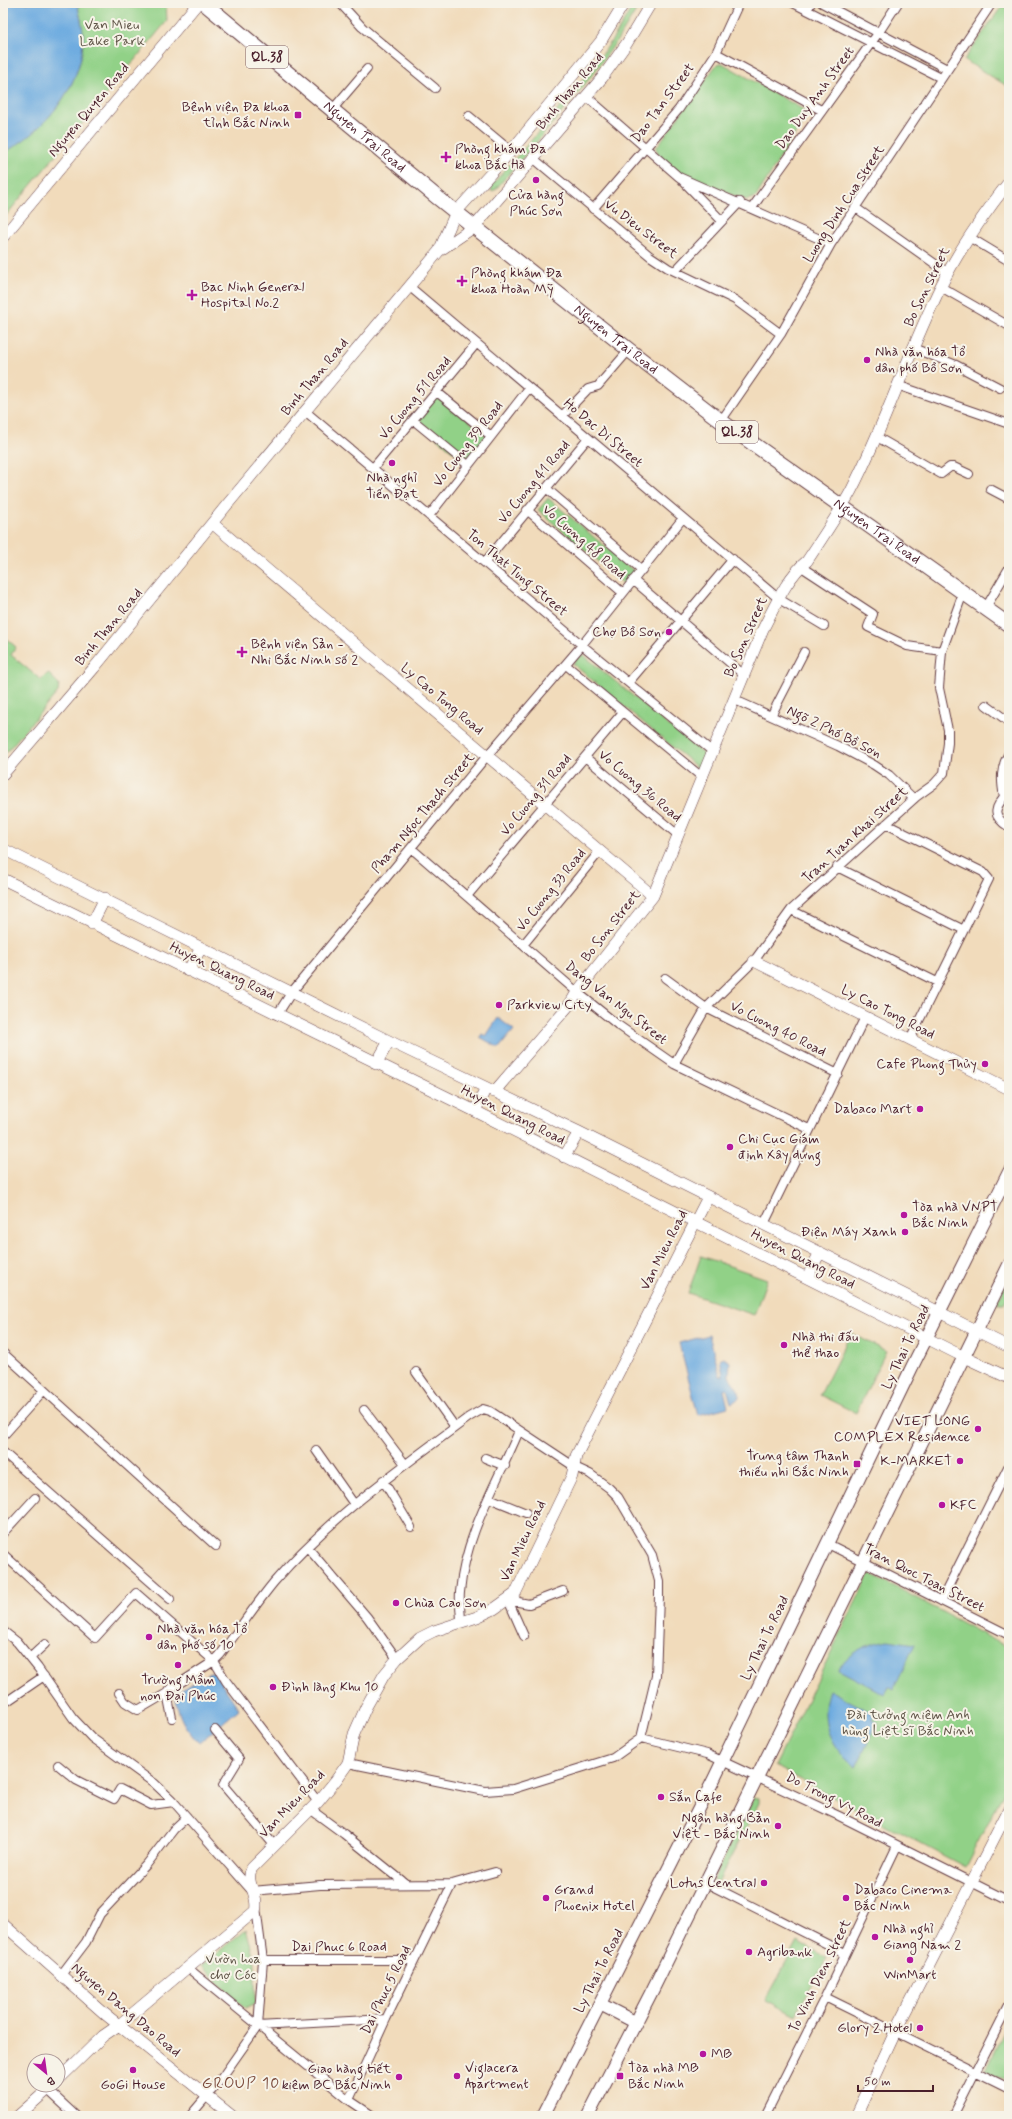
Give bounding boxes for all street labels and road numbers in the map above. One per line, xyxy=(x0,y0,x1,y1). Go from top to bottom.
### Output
street label: Dao Duy Anh Street xyxy=(772,43,858,153)
road number: QL.38 xyxy=(246,46,288,68)
street label: Binh Than Road xyxy=(532,49,608,133)
street label: Nguyen Quyen Road xyxy=(44,59,135,162)
street label: Dao Tan Street xyxy=(627,59,699,146)
street label: Nguyen Trai Road xyxy=(319,97,410,177)
street label: Luong Dinh Cua Street xyxy=(799,141,890,267)
street label: Vu Dieu Street xyxy=(600,195,682,263)
street label: Bo Son Street xyxy=(900,244,954,330)
street label: Nguyen Trai Road xyxy=(570,301,662,378)
street label: Binh Than Road xyxy=(277,335,353,419)
street label: Vo Cuong 51 Road xyxy=(375,352,455,444)
street label: Ho Dac Di Street xyxy=(559,394,647,472)
street label: Vo Cuong 39 Road xyxy=(429,397,507,491)
road number: QL.38 xyxy=(716,421,758,443)
street label: Vo Cuong 41 Road xyxy=(494,437,574,527)
street label: Nguyen Trai Road xyxy=(830,494,924,568)
street label: Vo Cuong 48 Road xyxy=(538,501,630,583)
street label: Ton That Tung Street xyxy=(462,526,571,622)
street label: Binh Than Road xyxy=(71,585,147,669)
street label: Bo Son Street xyxy=(720,593,772,680)
street label: Ly Cao Tong Road xyxy=(396,659,487,740)
street label: Ngõ 2 Phố Bồ Sơn xyxy=(783,701,884,764)
street label: Vo Cuong 36 Road xyxy=(595,746,685,826)
street label: Pham Ngoc Thach Street xyxy=(367,748,481,878)
street label: Vo Cuong 31 Road xyxy=(496,750,576,840)
street label: Tran Tuan Khai Street xyxy=(798,782,912,887)
street label: Vo Cuong 33 Road xyxy=(512,845,590,935)
street label: Bo Son Street xyxy=(577,886,645,966)
street label: Huyen Quang Road xyxy=(166,938,277,1005)
street label: Dang Van Ngu Street xyxy=(560,957,671,1049)
street label: Ly Cao Tong Road xyxy=(838,981,938,1044)
street label: Vo Cuong 40 Road xyxy=(727,997,829,1061)
street label: Huyen Quang Road xyxy=(457,1081,568,1150)
street label: Van Mieu Road xyxy=(636,1207,692,1293)
street label: Huyen Quang Road xyxy=(747,1225,858,1294)
street label: Ly Thai To Road xyxy=(878,1302,934,1392)
street label: Van Mieu Road xyxy=(496,1498,550,1584)
street label: Tran Quoc Toan Street xyxy=(861,1540,987,1616)
street label: Ly Thai To Road xyxy=(737,1593,793,1683)
street label: Van Mieu Road xyxy=(255,1766,329,1842)
street label: Do Trong Vy Road xyxy=(782,1768,886,1834)
street label: To Vinh Dien Street xyxy=(785,1916,856,2036)
street label: Ly Thai To Road xyxy=(570,1926,628,2016)
street label: Dai Phuc 6 Road xyxy=(291,1938,387,1956)
street label: Dai Phuc 5 Road xyxy=(357,1943,415,2037)
street label: Nguyen Dang Dao Road xyxy=(66,1959,185,2063)

